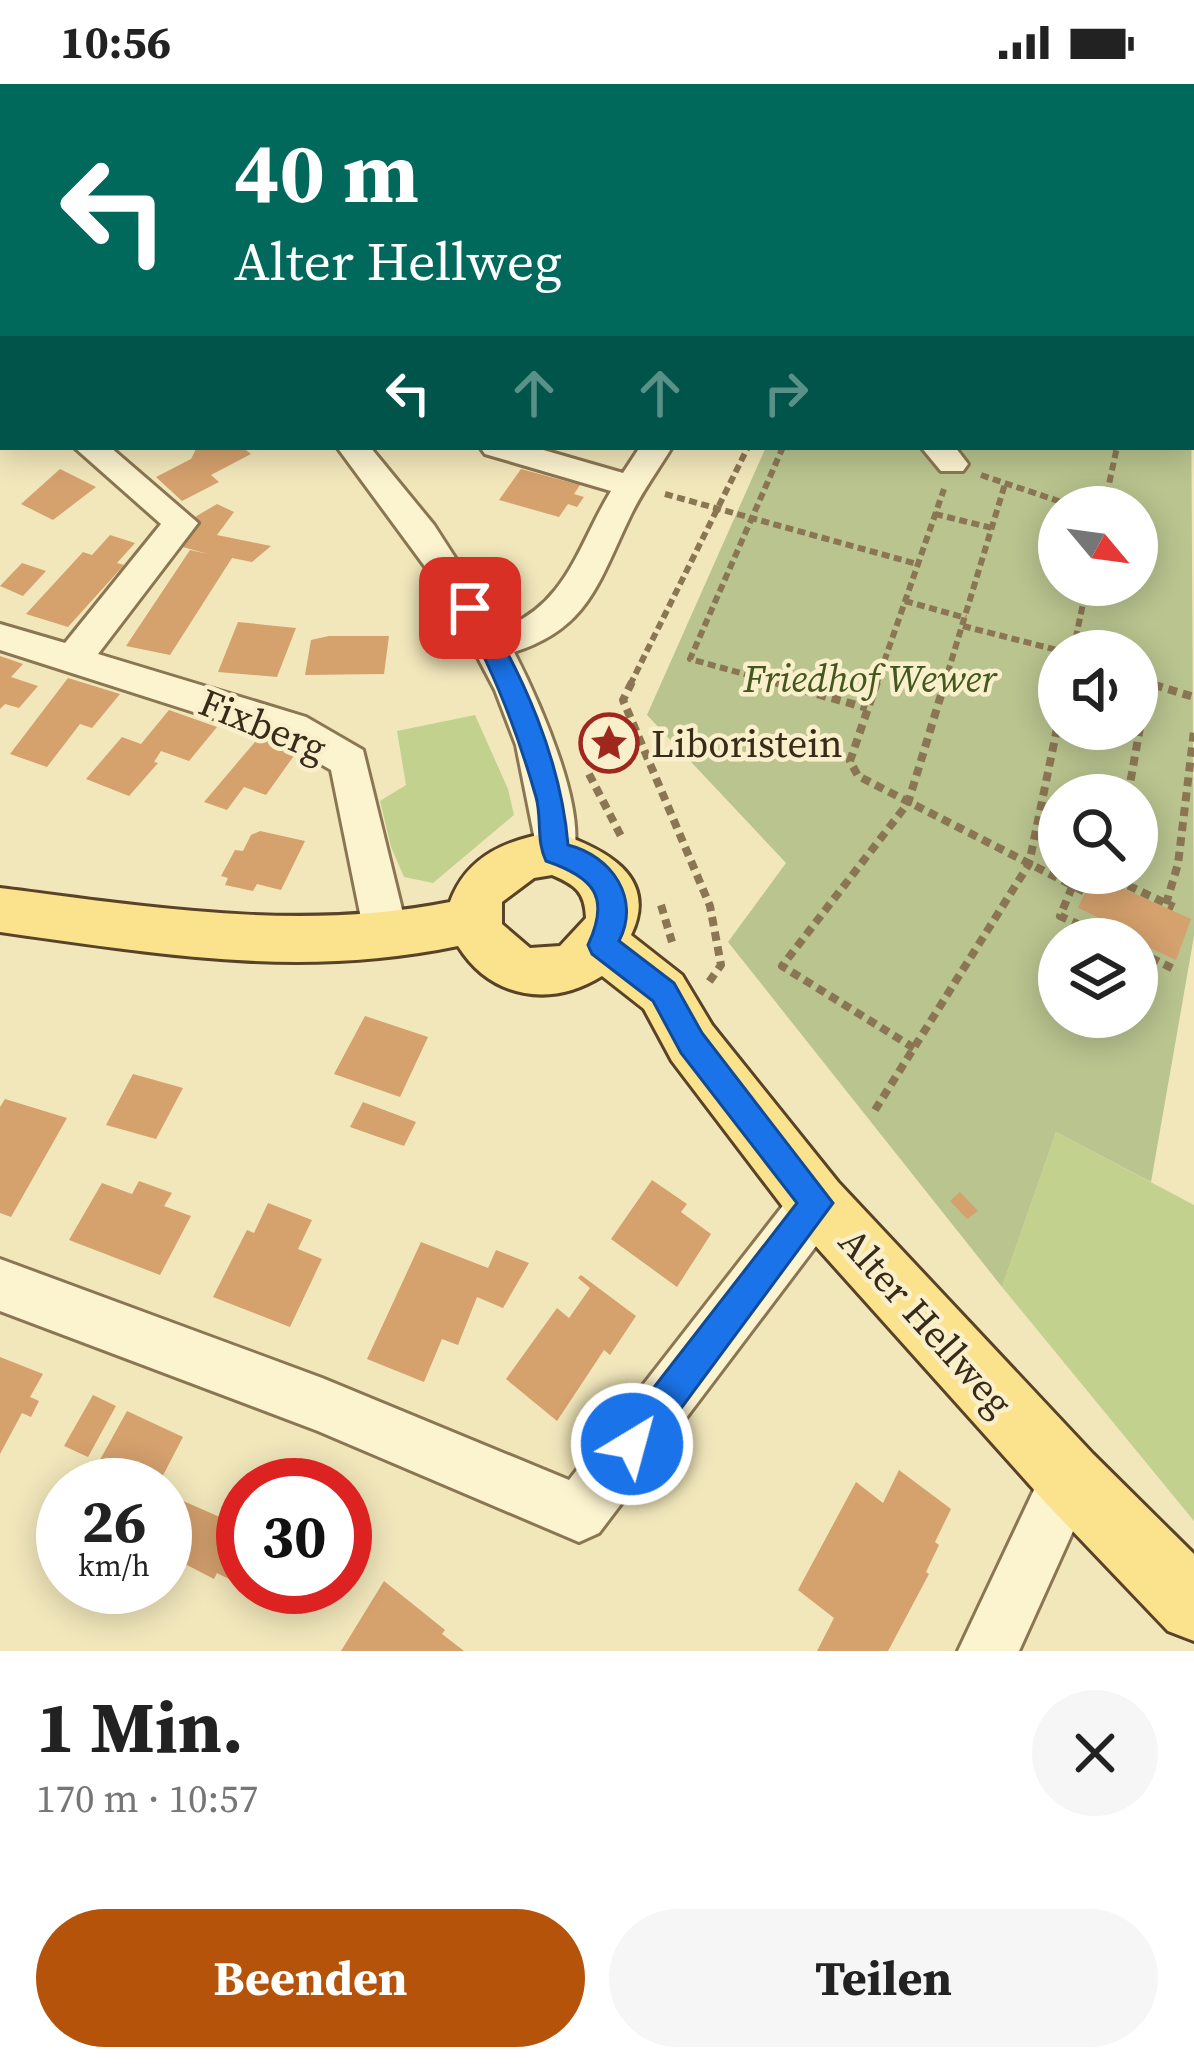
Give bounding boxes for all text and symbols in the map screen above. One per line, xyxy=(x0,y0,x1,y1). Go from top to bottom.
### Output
text: 10:56 xyxy=(60,11,171,73)
text: 40 m xyxy=(234,115,419,230)
icon: left xyxy=(36,132,192,288)
text: Alter Hellweg xyxy=(234,224,562,298)
icon: left xyxy=(375,360,441,426)
icon: ahead xyxy=(501,360,567,426)
icon: ahead xyxy=(627,360,693,426)
icon: right xyxy=(753,360,819,426)
north arrow xyxy=(1038,486,1158,606)
map controls xyxy=(1038,486,1158,1038)
pin xyxy=(419,557,521,659)
icon: arrive xyxy=(437,575,503,641)
button: sound xyxy=(1038,630,1158,750)
park label: Friedhof Wewer xyxy=(742,652,998,705)
street label: Fixberg xyxy=(191,676,335,774)
place icon: Liboristein xyxy=(578,712,640,774)
place label: Liboristein xyxy=(651,717,843,770)
button: search xyxy=(1038,774,1158,894)
button: layers xyxy=(1038,918,1158,1038)
street label: Alter Hellweg xyxy=(827,1216,1025,1428)
position arrow xyxy=(569,1381,695,1507)
speed limit sign: 30 xyxy=(216,1458,372,1614)
text: 26 xyxy=(81,1480,147,1562)
text: km/h xyxy=(78,1545,150,1586)
text: 1 Min. xyxy=(36,1677,244,1776)
button: close xyxy=(1032,1690,1158,1816)
text: 170 m · 10:57 xyxy=(36,1772,258,1825)
button: Beenden xyxy=(36,1909,585,2047)
button: Teilen xyxy=(609,1909,1158,2047)

